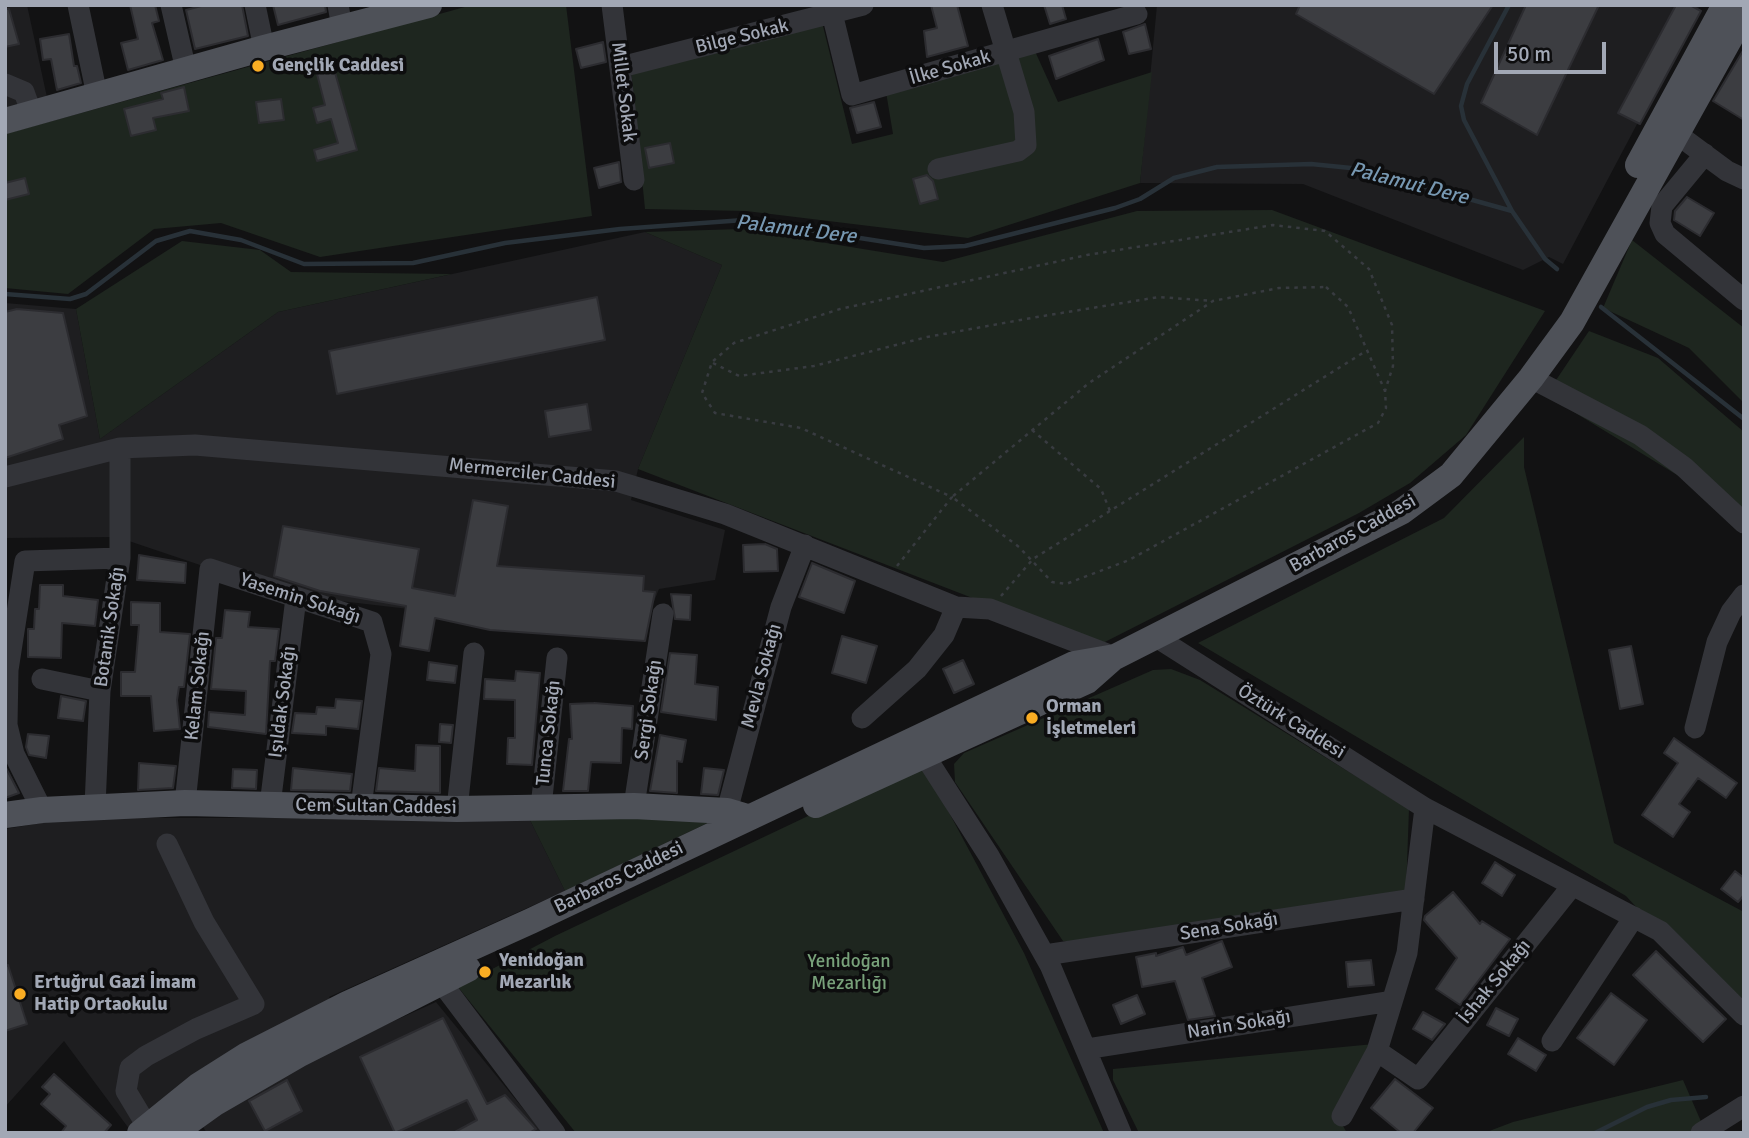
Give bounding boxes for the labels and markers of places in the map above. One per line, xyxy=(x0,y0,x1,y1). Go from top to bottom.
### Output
place label: Gençlik Caddesi xyxy=(272,55,404,77)
marker: Gençlik Caddesi xyxy=(250,58,266,74)
place label: Orman İşletmeleri xyxy=(1046,696,1136,740)
marker: Orman İşletmeleri xyxy=(1024,710,1040,726)
place label: Yenidoğan Mezarlık xyxy=(499,950,584,994)
marker: Yenidoğan Mezarlık xyxy=(477,964,493,980)
place label: Ertuğrul Gazi İmam Hatip Ortaokulu xyxy=(34,972,196,1016)
marker: Ertuğrul Gazi İmam Hatip Ortaokulu xyxy=(12,986,28,1002)

